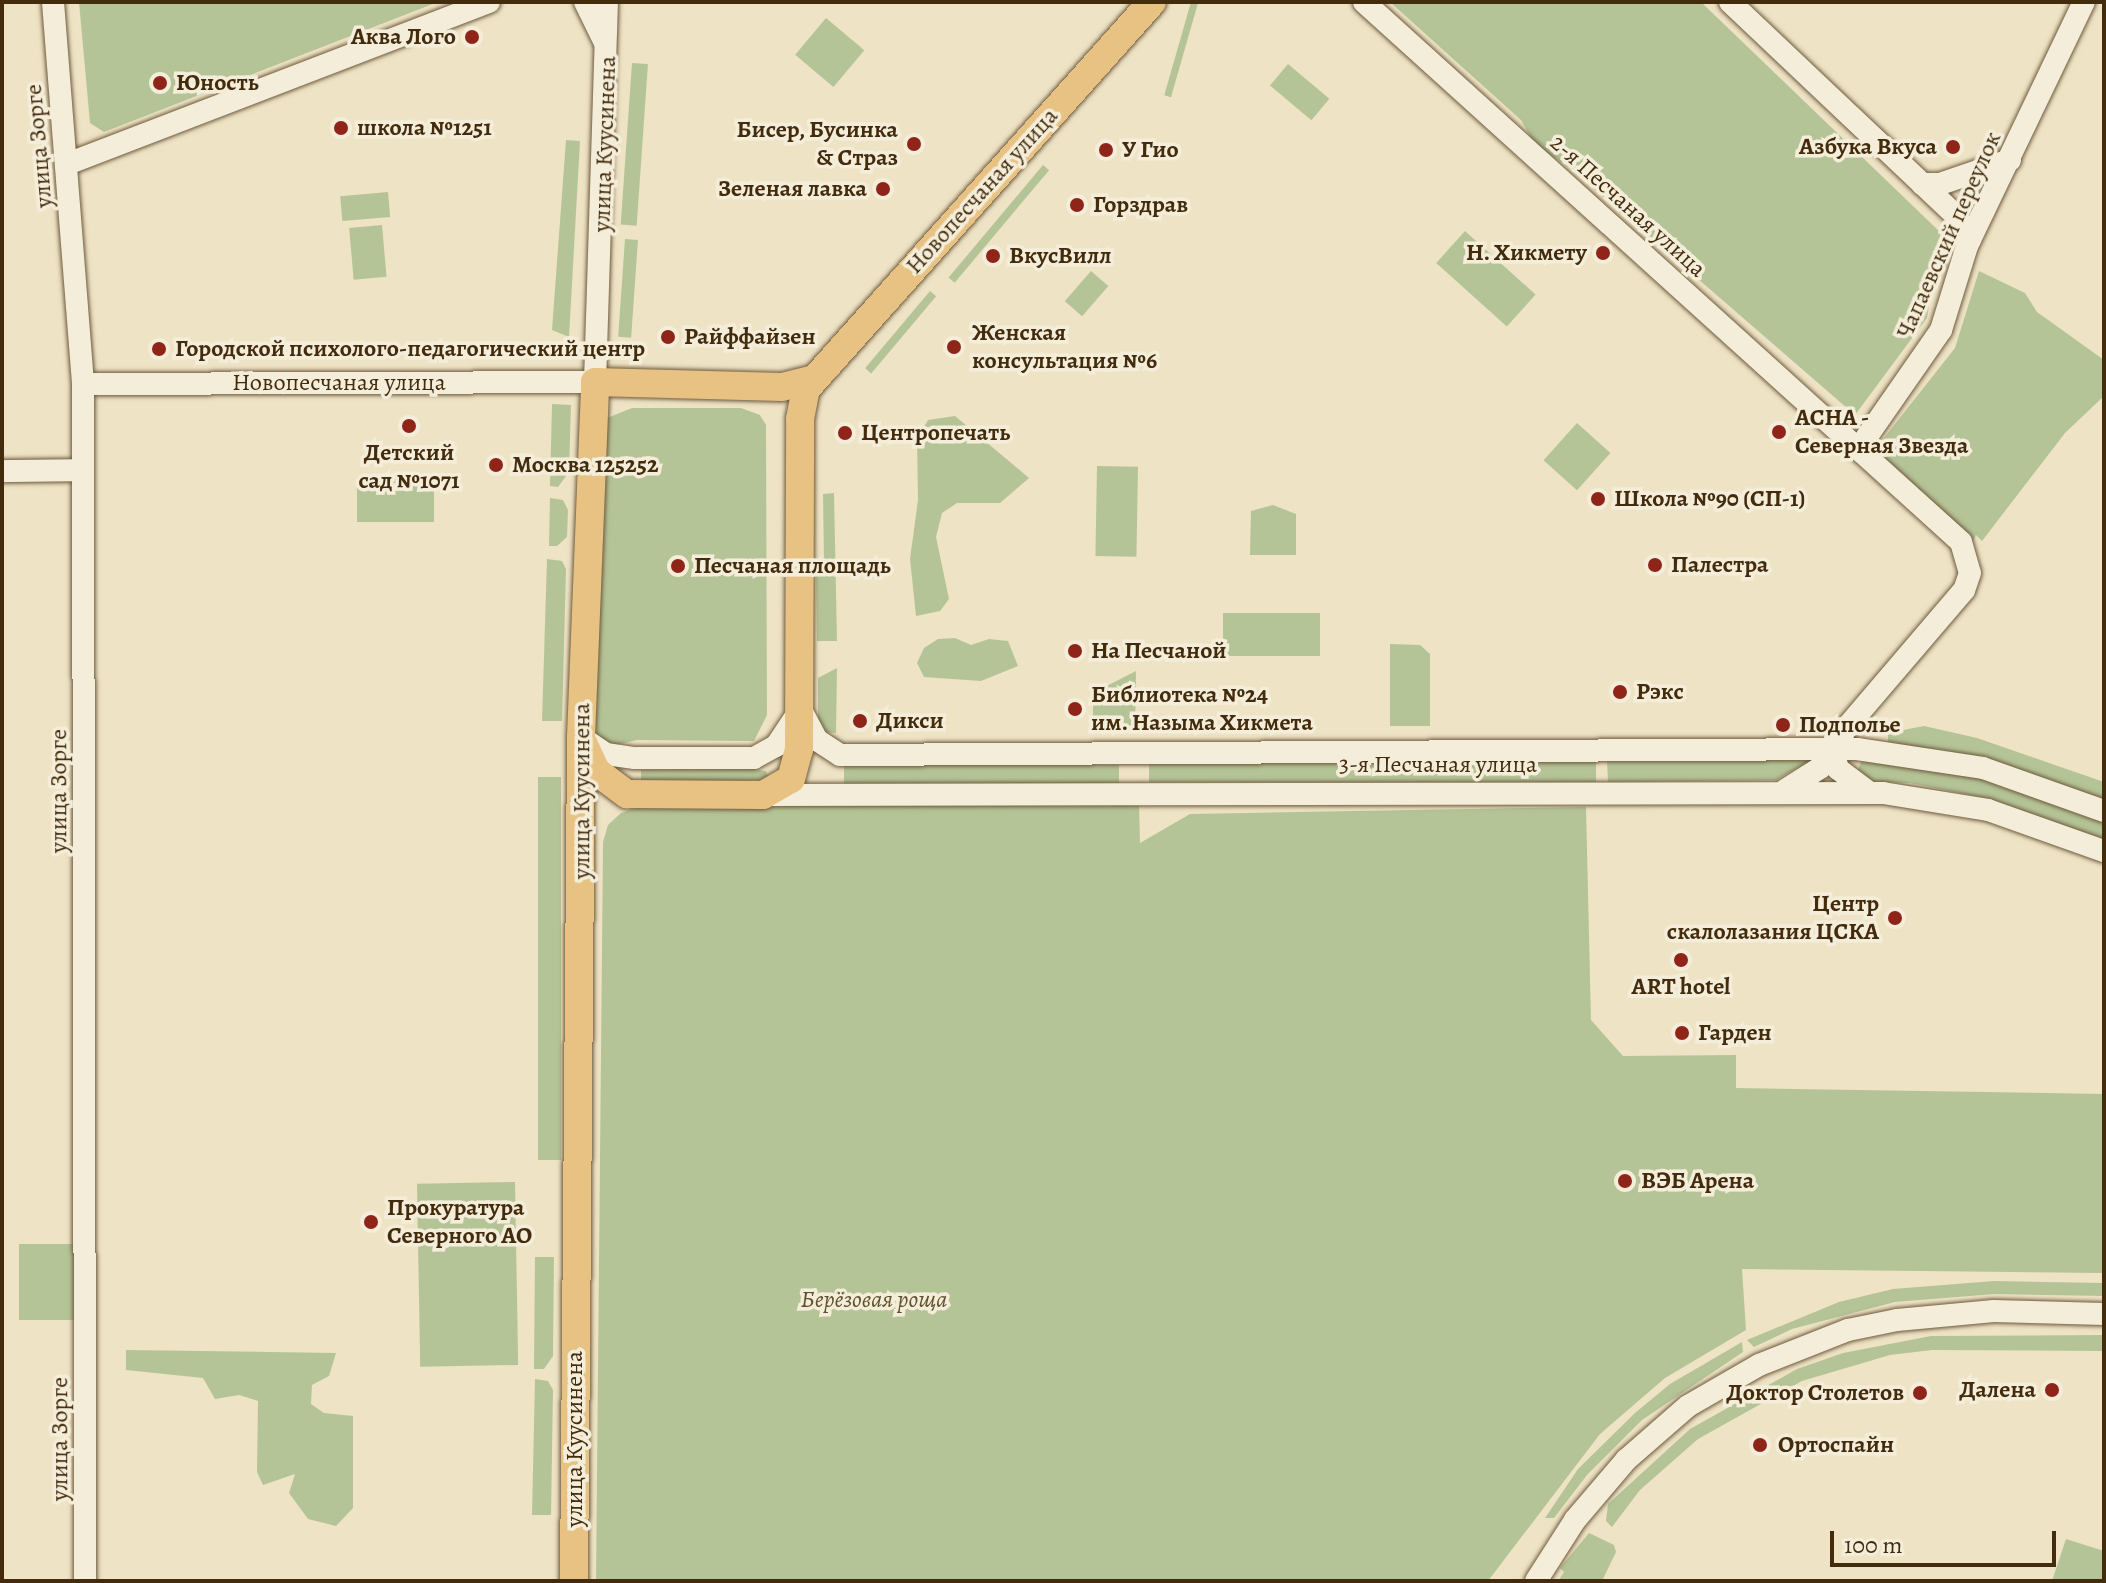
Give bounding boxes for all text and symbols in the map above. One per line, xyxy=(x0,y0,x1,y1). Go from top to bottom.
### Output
place label: Аква Лого xyxy=(351,23,456,51)
marker: Аква Лого xyxy=(463,28,481,46)
street label: улица Куусинена xyxy=(588,55,622,233)
place label: Юность xyxy=(176,69,259,97)
marker: Юность xyxy=(151,74,169,92)
street label: улица Зорге xyxy=(19,83,59,209)
street label: Новопесчаная улица xyxy=(900,102,1064,280)
place label: школа №1251 xyxy=(357,114,492,142)
place label: Бисер, Бусинка & Страз xyxy=(736,116,898,172)
marker: школа №1251 xyxy=(332,119,350,137)
street label: Чапаевский переулок xyxy=(1890,127,2008,343)
street label: 2-я Песчаная улица xyxy=(1544,129,1712,283)
place label: Азбука Вкуса xyxy=(1799,133,1937,161)
marker: Бисер, Бусинка & Страз xyxy=(905,135,923,153)
place label: У Гио xyxy=(1122,136,1179,164)
marker: Азбука Вкуса xyxy=(1944,138,1962,156)
marker: У Гио xyxy=(1097,141,1115,159)
place label: Зеленая лавка xyxy=(718,175,867,203)
marker: Зеленая лавка xyxy=(874,180,892,198)
place label: Горздрав xyxy=(1093,191,1188,219)
marker: Горздрав xyxy=(1068,196,1086,214)
place label: Н. Хикмету xyxy=(1465,239,1587,267)
place label: ВкусВилл xyxy=(1009,242,1112,270)
marker: Н. Хикмету xyxy=(1594,244,1612,262)
marker: ВкусВилл xyxy=(984,247,1002,265)
place label: Женская консультация №6 xyxy=(972,319,1157,375)
place label: Райффайзен xyxy=(684,323,816,351)
marker: Райффайзен xyxy=(659,328,677,346)
place label: Городской психолого-педагогический центр xyxy=(175,335,645,363)
marker: Женская консультация №6 xyxy=(943,336,965,358)
marker: Городской психолого-педагогический центр xyxy=(150,340,168,358)
street label: Новопесчаная улица xyxy=(232,369,446,397)
place label: АСНА - Северная Звезда xyxy=(1795,404,1968,460)
marker: Детский сад №1071 xyxy=(400,417,418,435)
place label: Центропечать xyxy=(861,419,1010,447)
marker: АСНА - Северная Звезда xyxy=(1770,423,1788,441)
marker: Центропечать xyxy=(836,424,854,442)
place label: Детский сад №1071 xyxy=(358,439,460,495)
place label: Москва 125252 xyxy=(512,451,659,479)
marker: Москва 125252 xyxy=(487,456,505,474)
place label: Школа №90 (СП-1) xyxy=(1614,485,1806,513)
marker: Школа №90 (СП-1) xyxy=(1589,490,1607,508)
place label: Палестра xyxy=(1671,551,1768,579)
place label: Песчаная площадь xyxy=(694,552,891,580)
marker: Палестра xyxy=(1646,556,1664,574)
marker: Песчаная площадь xyxy=(669,557,687,575)
place label: На Песчаной xyxy=(1091,637,1226,665)
marker: На Песчаной xyxy=(1066,642,1084,660)
place label: Рэкс xyxy=(1636,678,1684,706)
place label: Библиотека №24 им. Назыма Хикмета xyxy=(1091,681,1313,737)
marker: Рэкс xyxy=(1611,683,1629,701)
marker: Библиотека №24 им. Назыма Хикмета xyxy=(1066,700,1084,718)
street label: улица Куусинена xyxy=(568,703,596,879)
place label: Дикси xyxy=(876,707,944,735)
place label: Подполье xyxy=(1799,711,1901,739)
marker: Дикси xyxy=(851,712,869,730)
marker: Подполье xyxy=(1774,716,1792,734)
street label: улица Зорге xyxy=(45,729,73,853)
street label: 3-я Песчаная улица xyxy=(1339,751,1537,779)
place label: Центр скалолазания ЦСКА xyxy=(1667,890,1879,946)
marker: Центр скалолазания ЦСКА xyxy=(1886,909,1904,927)
marker: ART hotel xyxy=(1672,951,1690,969)
place label: ART hotel xyxy=(1632,973,1730,1001)
place label: Гарден xyxy=(1698,1019,1772,1047)
marker: Гарден xyxy=(1673,1024,1691,1042)
place label: ВЭБ Арена xyxy=(1641,1167,1754,1195)
marker: ВЭБ Арена xyxy=(1616,1172,1634,1190)
place label: Прокуратура Северного АО xyxy=(387,1194,532,1250)
marker: Прокуратура Северного АО xyxy=(362,1213,380,1231)
park label: Берёзовая роща xyxy=(801,1286,947,1314)
street label: улица Куусинена xyxy=(561,1351,589,1527)
place label: Далена xyxy=(1959,1376,2036,1404)
street label: улица Зорге xyxy=(46,1377,74,1501)
place label: Доктор Столетов xyxy=(1726,1379,1904,1407)
marker: Далена xyxy=(2043,1381,2061,1399)
marker: Доктор Столетов xyxy=(1911,1384,1929,1402)
place label: Ортоспайн xyxy=(1778,1431,1894,1459)
marker: Ортоспайн xyxy=(1749,1434,1771,1456)
scale bar xyxy=(1834,1515,2060,1565)
text: 100 m xyxy=(1844,1529,1903,1561)

